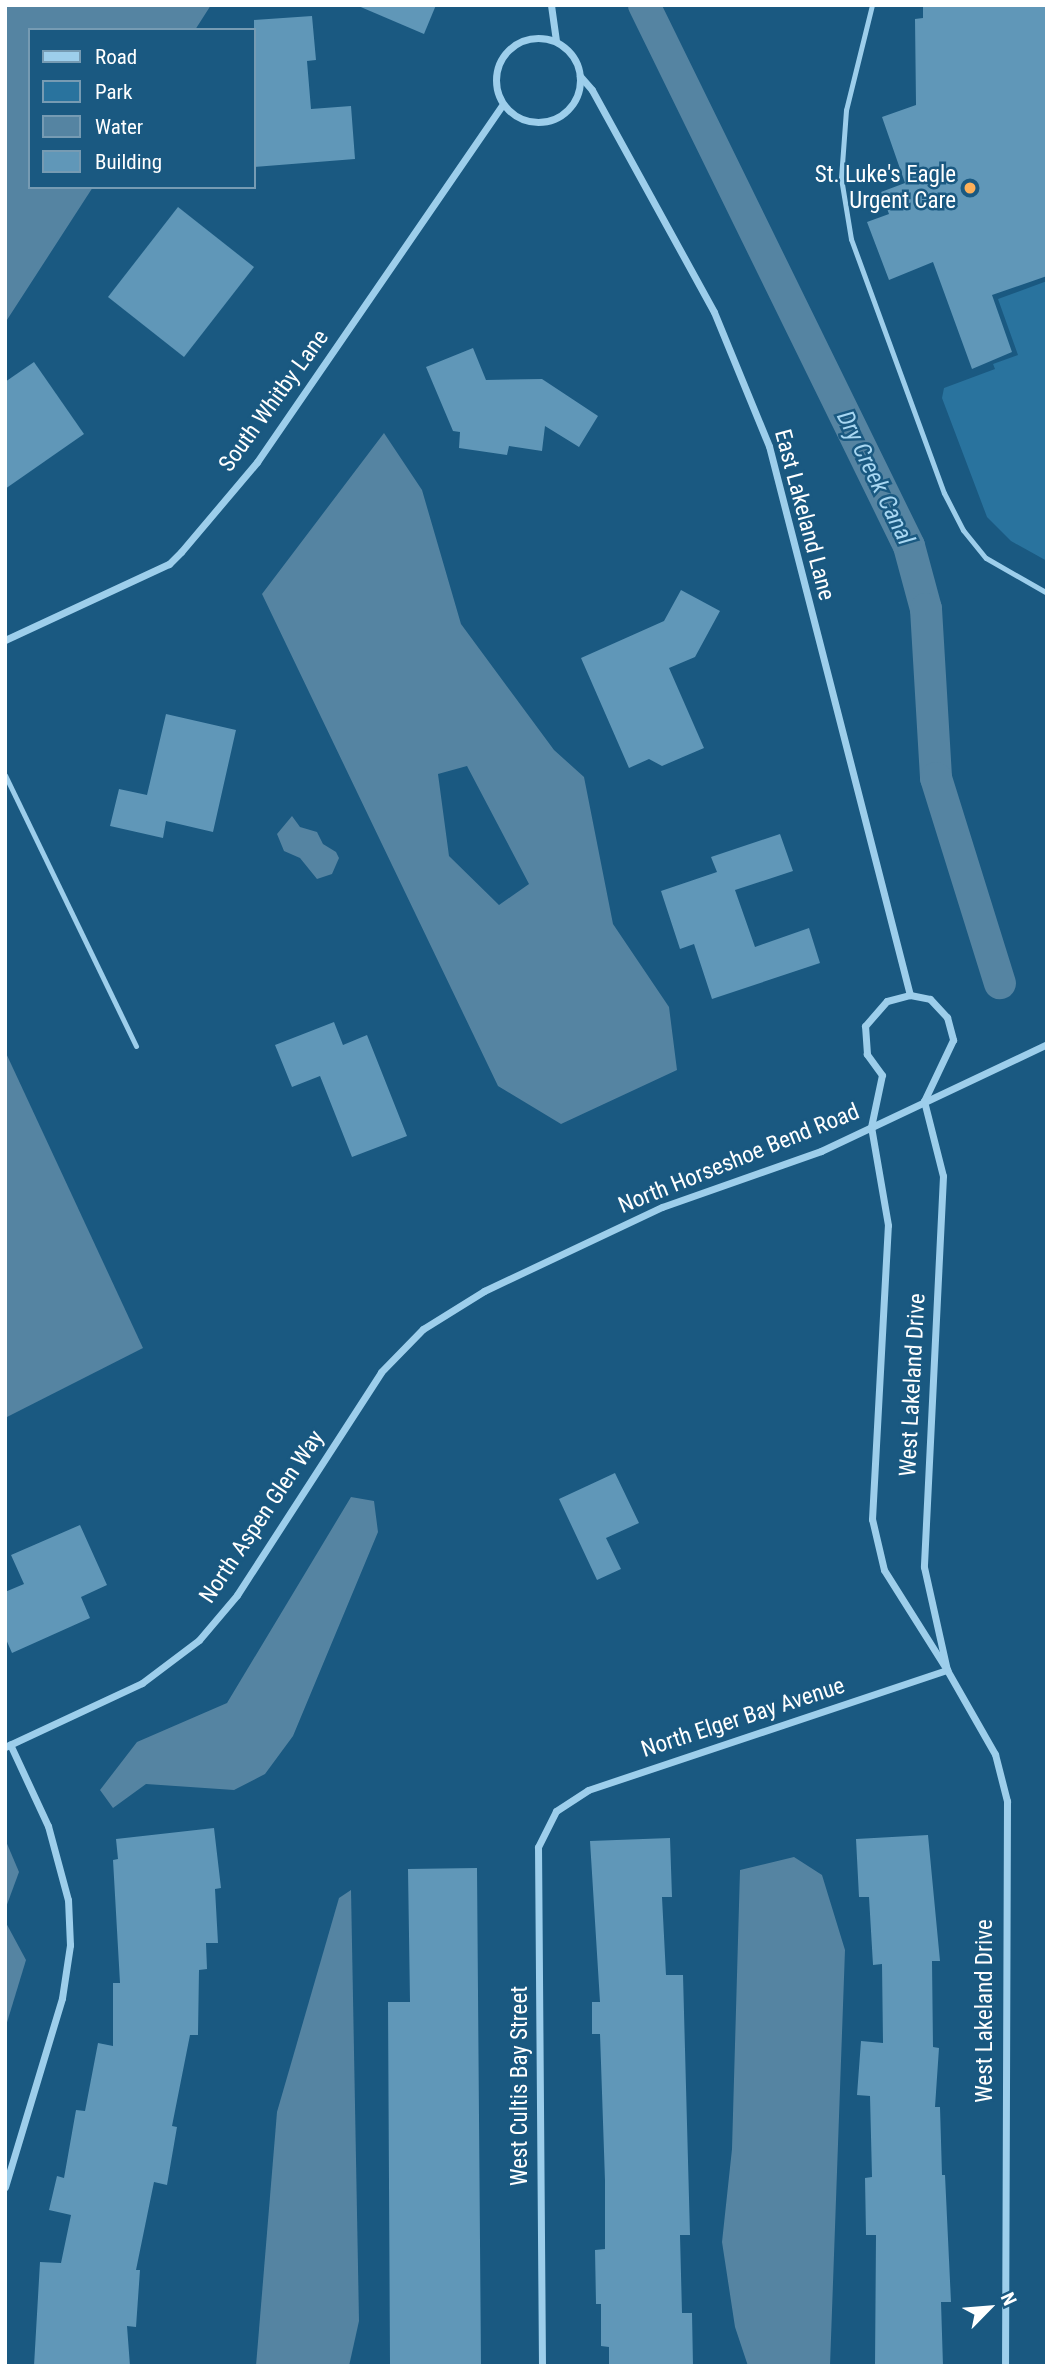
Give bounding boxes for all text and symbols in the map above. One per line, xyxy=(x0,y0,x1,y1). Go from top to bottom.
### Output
legend xyxy=(28,28,256,189)
text: Road xyxy=(95,45,137,69)
text: Park xyxy=(95,80,132,104)
text: Water xyxy=(95,115,143,139)
text: Building xyxy=(95,150,162,174)
place label: St. Luke's Eagle Urgent Care xyxy=(815,161,956,215)
marker: St. Luke's Eagle Urgent Care xyxy=(962,180,978,196)
street label: South Whitby Lane xyxy=(213,325,335,477)
water label: Dry Creek Canal xyxy=(830,406,920,550)
street label: East Lakeland Lane xyxy=(768,426,840,604)
street label: North Horseshoe Bend Road xyxy=(615,1098,863,1220)
street label: West Lakeland Drive xyxy=(894,1293,932,1477)
street label: North Aspen Glen Way xyxy=(194,1425,330,1609)
street label: North Elger Bay Avenue xyxy=(638,1672,848,1764)
street label: West Lakeland Drive xyxy=(971,1919,999,2103)
street label: West Cultis Bay Street xyxy=(506,1986,534,2186)
north arrow xyxy=(954,2273,1024,2343)
text: N xyxy=(996,2289,1021,2309)

